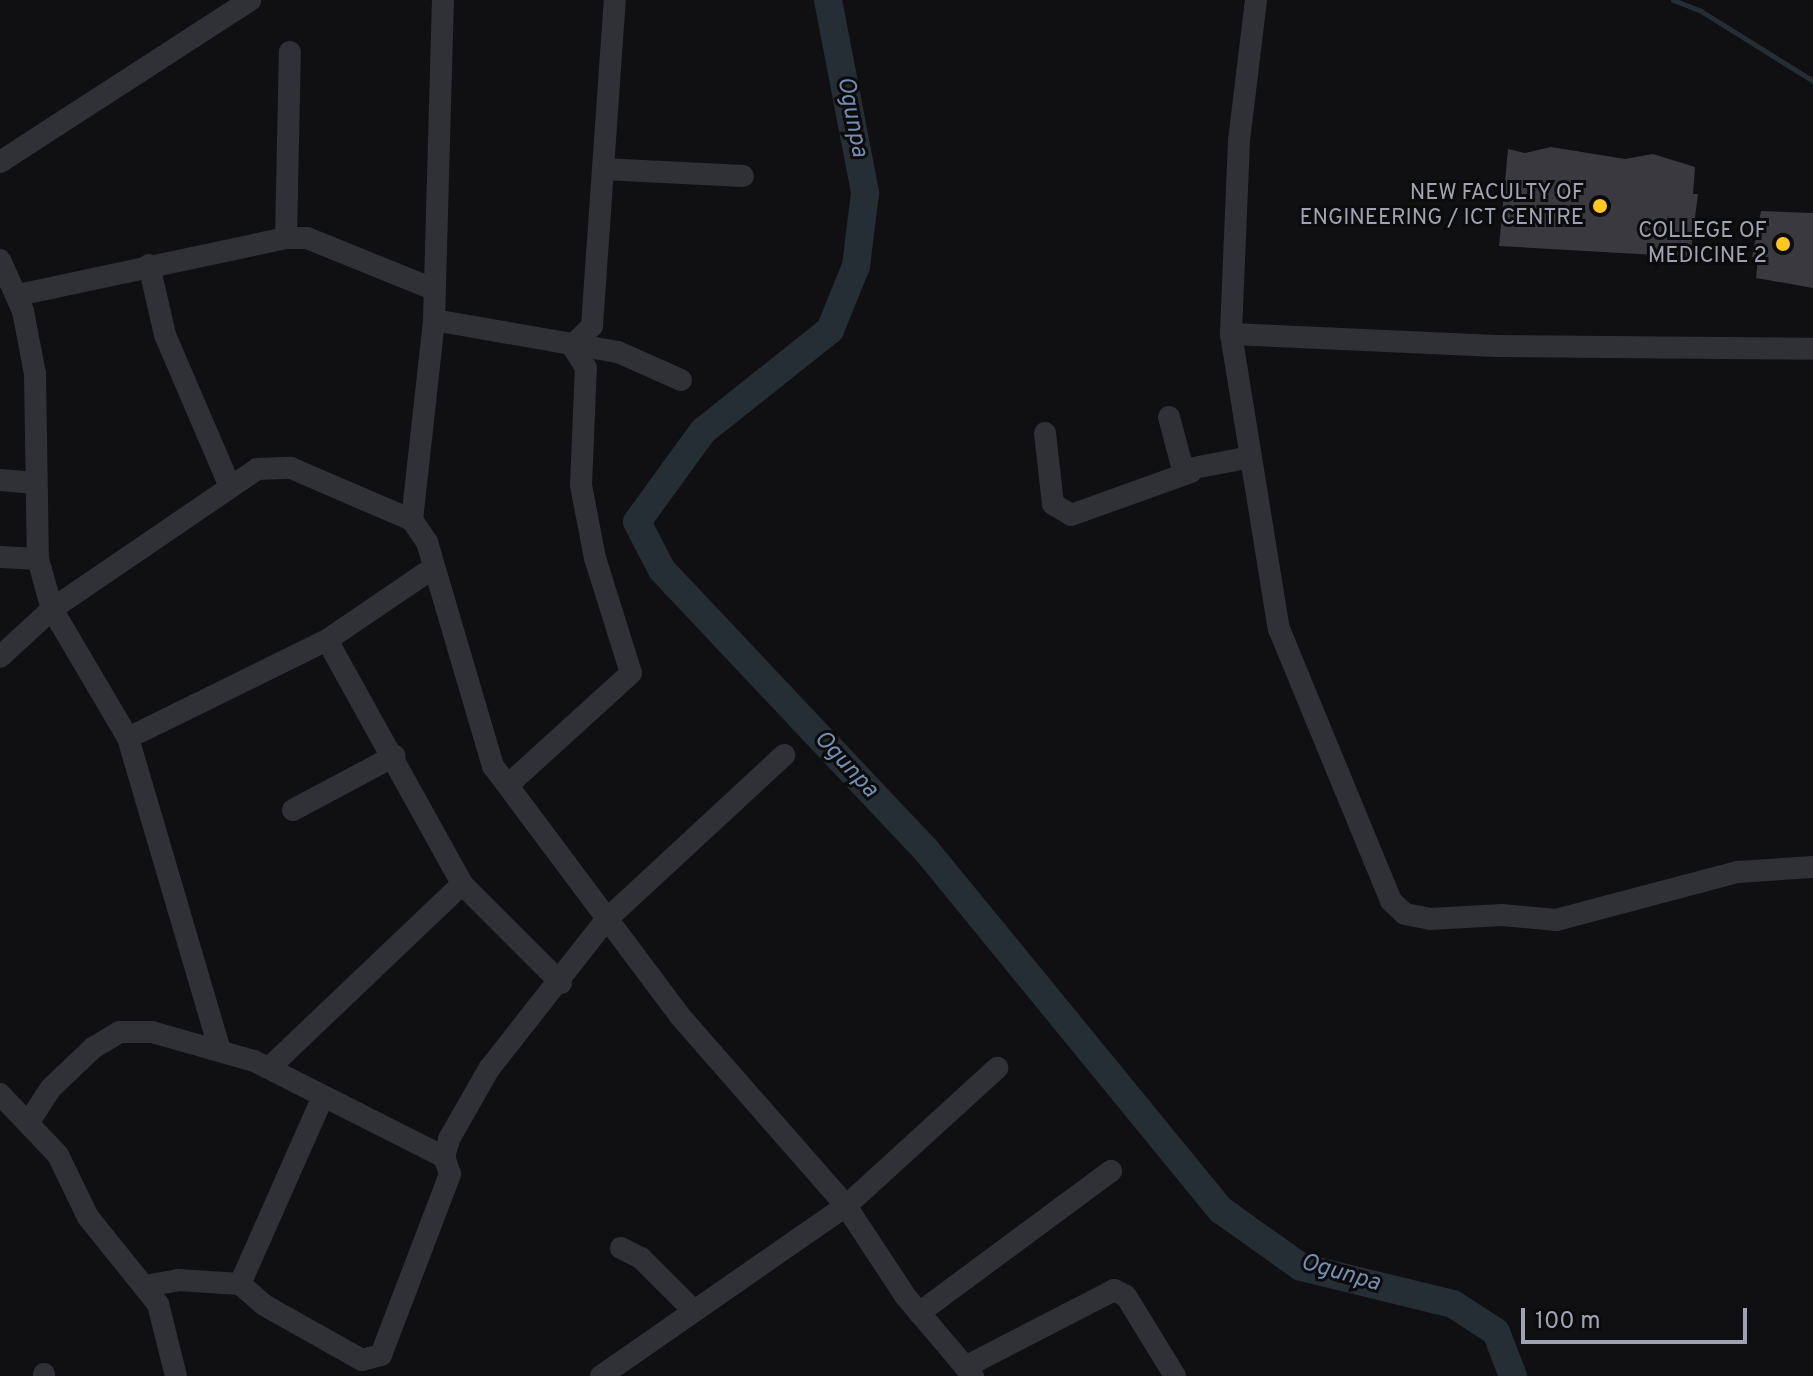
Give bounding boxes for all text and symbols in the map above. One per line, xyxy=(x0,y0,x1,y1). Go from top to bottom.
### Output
water label: Ogunpa xyxy=(829,74,873,160)
place label: NEW FACULTY OF ENGINEERING / ICT CENTRE xyxy=(1299,180,1584,232)
marker: NEW FACULTY OF ENGINEERING / ICT CENTRE xyxy=(1591,197,1609,215)
place label: COLLEGE OF MEDICINE 2 xyxy=(1638,218,1767,270)
marker: COLLEGE OF MEDICINE 2 xyxy=(1774,235,1792,253)
water label: Ogunpa xyxy=(807,725,883,805)
water label: Ogunpa xyxy=(1297,1249,1383,1299)
scale bar xyxy=(1525,1292,1751,1342)
text: 100 m xyxy=(1535,1307,1601,1337)

